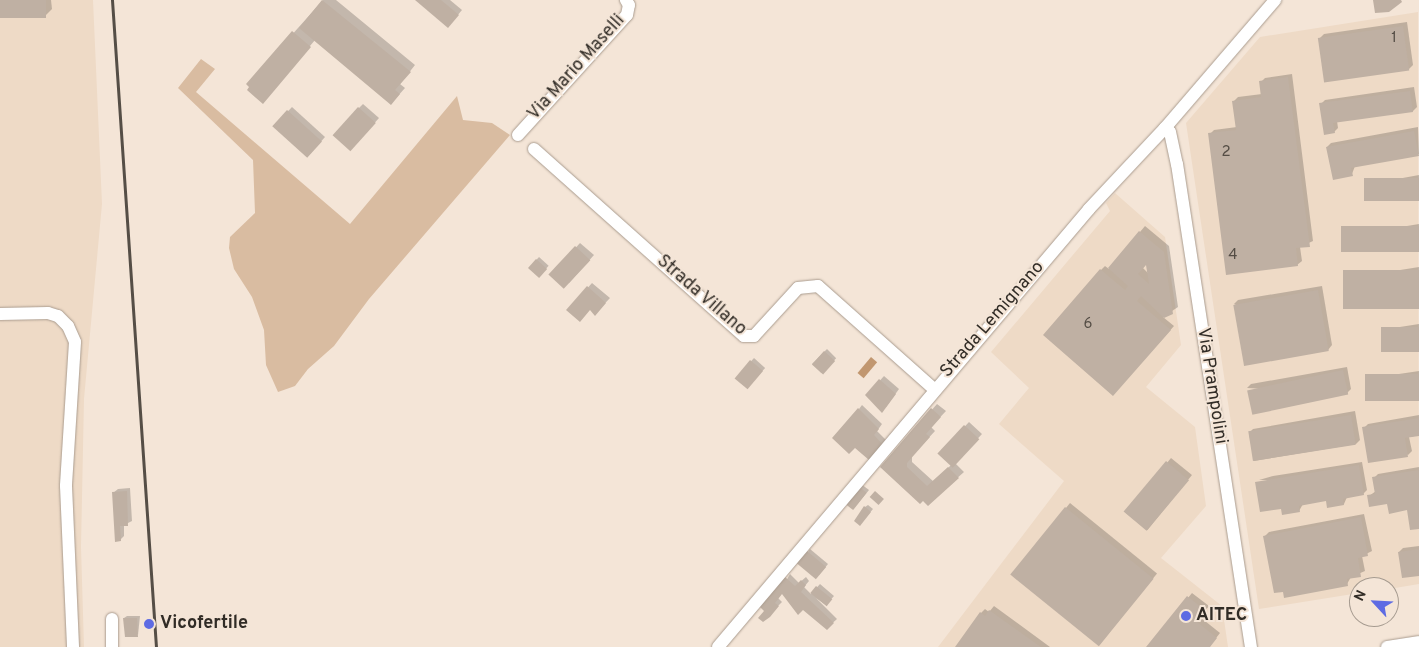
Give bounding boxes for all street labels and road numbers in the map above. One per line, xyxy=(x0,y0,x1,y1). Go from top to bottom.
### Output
street label: Via Mario Maselli xyxy=(524,11,630,125)
street label: Strada Villano xyxy=(651,251,751,341)
street label: Strada Lemignano xyxy=(937,257,1049,383)
street label: Via Prampolini xyxy=(1191,326,1231,446)

